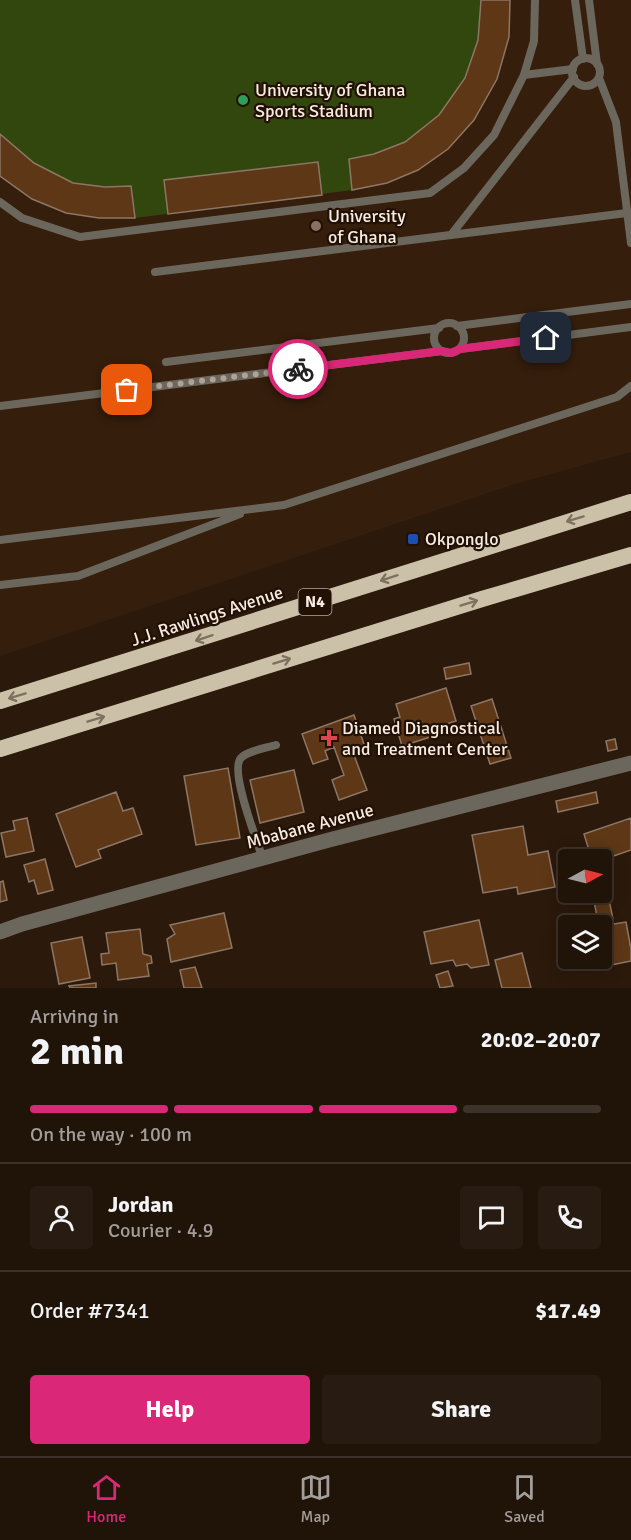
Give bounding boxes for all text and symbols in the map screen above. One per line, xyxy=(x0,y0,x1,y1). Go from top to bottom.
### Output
place label: University of Ghana Sports Stadium xyxy=(255,79,405,122)
marker: University of Ghana Sports Stadium xyxy=(236,93,250,107)
place label: University of Ghana xyxy=(328,205,406,248)
marker: University of Ghana xyxy=(309,219,323,233)
pin xyxy=(520,312,571,363)
icon: home xyxy=(529,321,562,354)
courier xyxy=(268,339,328,399)
icon: bike xyxy=(282,353,315,386)
pin xyxy=(101,364,152,415)
icon: bag xyxy=(110,373,143,406)
one-way arrow xyxy=(566,514,585,525)
place label: Okponglo xyxy=(425,528,499,550)
marker: Okponglo xyxy=(406,532,420,546)
one-way arrow xyxy=(380,573,399,584)
street label: J.J. Rawlings Avenue xyxy=(128,581,286,651)
road number: N4 xyxy=(298,589,332,615)
one-way arrow xyxy=(459,597,478,608)
one-way arrow xyxy=(195,633,213,644)
one-way arrow xyxy=(272,655,291,666)
one-way arrow xyxy=(8,691,27,702)
one-way arrow xyxy=(86,713,105,724)
place label: Diamed Diagnostical and Treatment Center xyxy=(342,717,508,760)
marker: Diamed Diagnostical and Treatment Center xyxy=(320,729,338,747)
street label: Mbabane Avenue xyxy=(244,798,376,854)
north arrow xyxy=(558,849,612,903)
map controls xyxy=(558,849,612,969)
button: layers xyxy=(558,915,612,969)
text: Arriving in xyxy=(30,1004,119,1029)
text: 20:02–20:07 xyxy=(481,1026,601,1053)
text: 2 min xyxy=(30,1027,124,1075)
text: On the way · 100 m xyxy=(30,1122,192,1147)
button: person xyxy=(30,1186,93,1249)
button: chat xyxy=(460,1186,523,1249)
button: phone xyxy=(538,1186,601,1249)
text: Jordan xyxy=(108,1191,174,1218)
text: Courier · 4.9 xyxy=(108,1218,214,1243)
text: Order #7341 xyxy=(30,1297,150,1324)
text: $17.49 xyxy=(535,1297,601,1324)
button: Help xyxy=(30,1375,310,1444)
button: Share xyxy=(322,1375,601,1444)
tab: Home xyxy=(86,1471,126,1527)
tab: Map xyxy=(299,1471,332,1527)
tab: Saved xyxy=(504,1471,545,1527)

